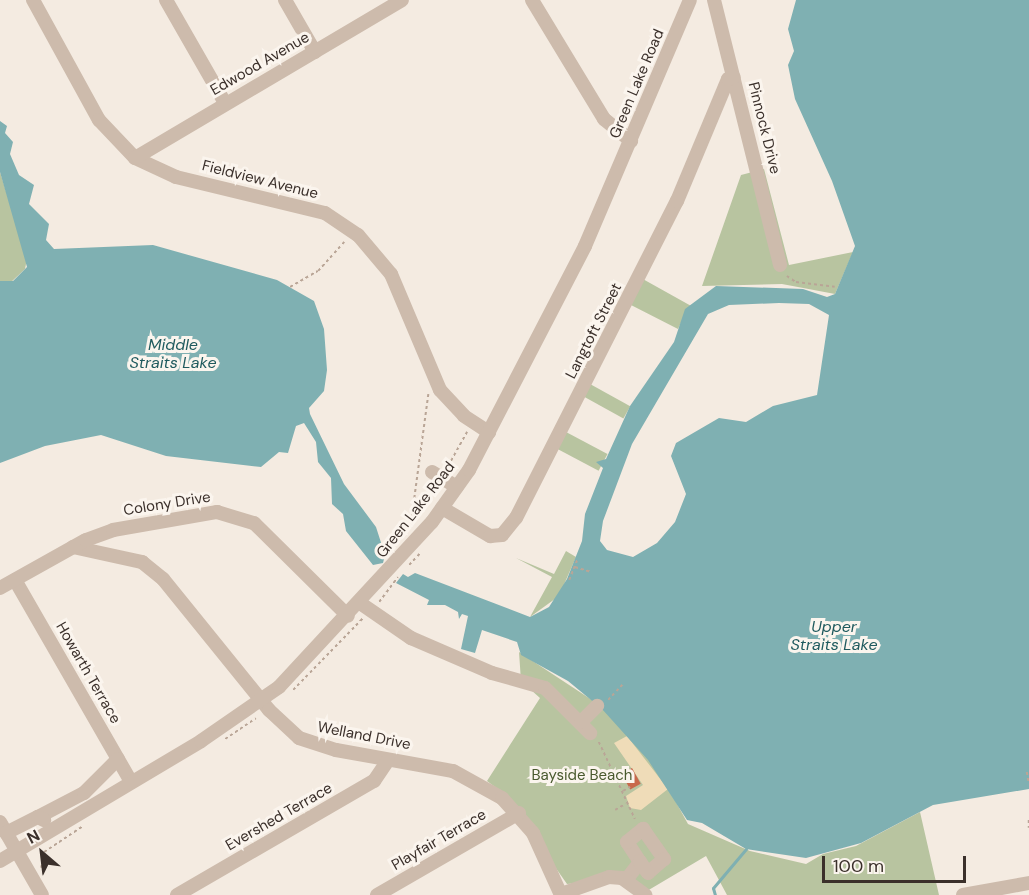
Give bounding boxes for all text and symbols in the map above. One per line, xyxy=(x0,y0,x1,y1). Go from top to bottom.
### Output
street label: Green Lake Road xyxy=(606,27,668,141)
street label: Edwood Avenue xyxy=(207,28,313,100)
street label: Pinnock Drive xyxy=(744,80,784,176)
street label: Fieldview Avenue xyxy=(200,157,320,203)
street label: Langtoft Street xyxy=(562,280,626,382)
water label: Middle Straits Lake xyxy=(129,335,217,373)
street label: Green Lake Road xyxy=(373,458,459,562)
street label: Colony Drive xyxy=(122,488,212,520)
water label: Upper Straits Lake xyxy=(790,617,878,655)
street label: Howarth Terrace xyxy=(52,619,124,727)
street label: Welland Drive xyxy=(316,718,412,754)
park label: Bayside Beach xyxy=(532,767,632,785)
street label: Evershed Terrace xyxy=(222,779,336,855)
street label: Playfair Terrace xyxy=(388,806,490,874)
north arrow xyxy=(12,823,72,883)
text: N xyxy=(23,825,43,849)
scale bar xyxy=(825,844,969,882)
text: 100 m xyxy=(833,854,884,878)

